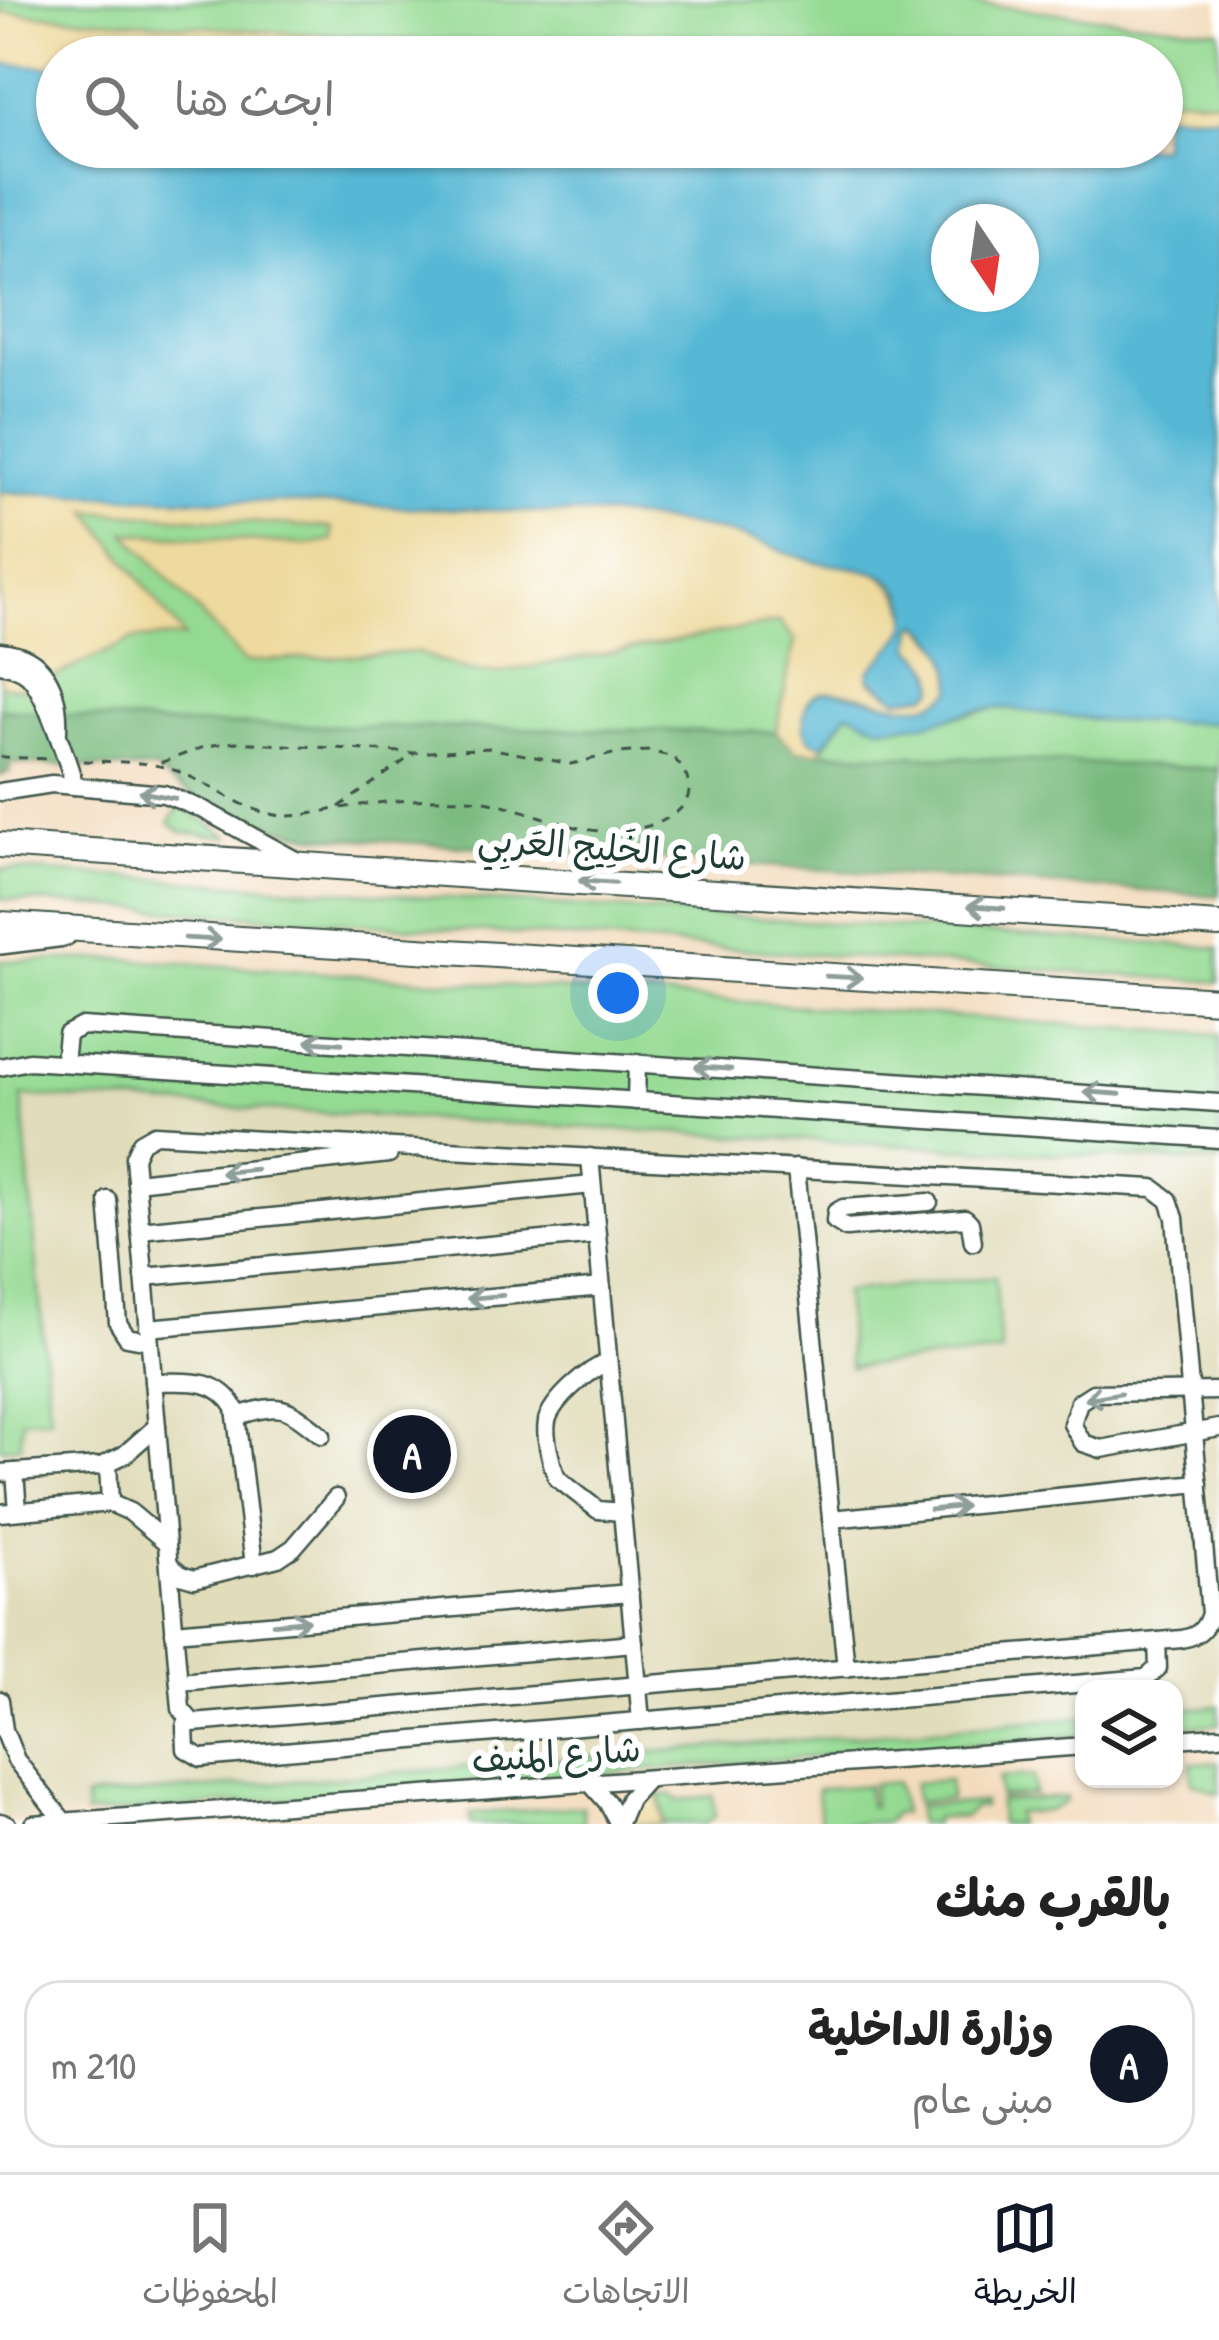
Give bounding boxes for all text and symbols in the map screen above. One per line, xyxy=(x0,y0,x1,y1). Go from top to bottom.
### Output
search box xyxy=(36,36,1183,168)
text: ابحث هنا xyxy=(174,68,335,129)
icon: search xyxy=(78,69,144,135)
north arrow xyxy=(931,204,1039,312)
one-way arrow xyxy=(138,783,177,805)
street label: شارع الخَلِيج العَربِي xyxy=(476,813,748,889)
one-way arrow xyxy=(578,870,617,893)
one-way arrow xyxy=(967,896,1006,919)
one-way arrow xyxy=(183,928,222,951)
your location xyxy=(588,963,648,1023)
one-way arrow xyxy=(824,966,863,989)
one-way arrow xyxy=(305,1031,344,1054)
one-way arrow xyxy=(694,1056,733,1079)
one-way arrow xyxy=(1084,1082,1123,1105)
one-way arrow xyxy=(219,1160,258,1182)
one-way arrow xyxy=(466,1286,505,1309)
one-way arrow xyxy=(1084,1385,1123,1408)
pin: A xyxy=(373,1409,451,1499)
one-way arrow xyxy=(927,1496,966,1519)
one-way arrow xyxy=(271,1610,310,1633)
map controls xyxy=(1075,1680,1183,1788)
button: layers xyxy=(1075,1680,1183,1788)
street label: شارع المنيف xyxy=(470,1723,642,1785)
text: بالقرب منك xyxy=(936,1863,1171,1932)
text: وزارة الداخلية xyxy=(808,1998,1054,2059)
text: 210 m xyxy=(51,2038,136,2091)
text: A xyxy=(1119,2038,1139,2091)
text: مبنى عام xyxy=(911,2072,1054,2125)
tab: المحفوظات xyxy=(142,2195,278,2321)
tab: الاتجاهات xyxy=(562,2195,690,2321)
tab: الخريطة xyxy=(974,2195,1077,2321)

